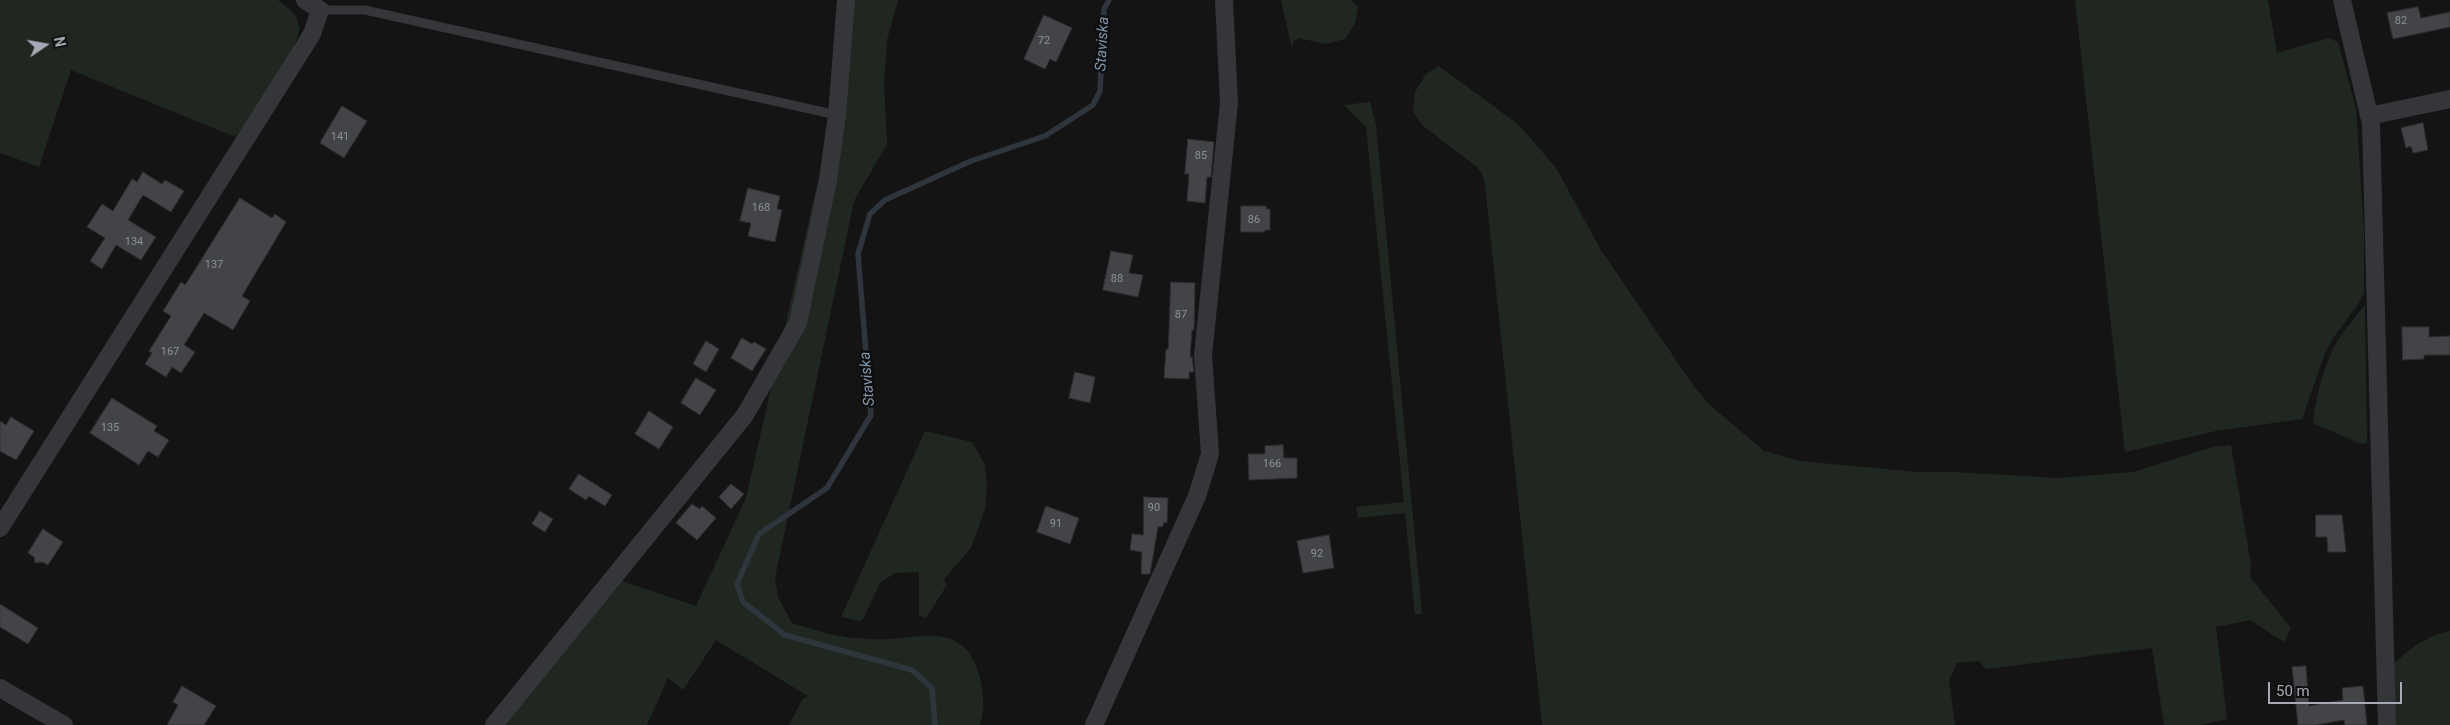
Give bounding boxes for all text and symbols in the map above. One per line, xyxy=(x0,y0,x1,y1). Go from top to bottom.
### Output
house number: 82 xyxy=(2395,14,2407,28)
water label: Staviska xyxy=(1093,16,1113,72)
north arrow xyxy=(20,20,70,70)
house number: 72 xyxy=(1038,34,1050,48)
text: N xyxy=(51,35,69,48)
house number: 141 xyxy=(331,130,349,144)
house number: 85 xyxy=(1195,149,1207,163)
house number: 168 xyxy=(752,201,770,215)
house number: 86 xyxy=(1248,213,1260,227)
house number: 134 xyxy=(125,235,143,249)
house number: 137 xyxy=(205,258,223,272)
house number: 88 xyxy=(1111,272,1123,286)
house number: 87 xyxy=(1175,308,1187,322)
house number: 167 xyxy=(161,345,179,359)
water label: Staviska xyxy=(857,351,879,407)
house number: 135 xyxy=(101,421,119,435)
house number: 166 xyxy=(1263,457,1281,471)
house number: 90 xyxy=(1148,501,1160,515)
house number: 91 xyxy=(1050,517,1062,531)
house number: 92 xyxy=(1311,547,1323,561)
scale bar xyxy=(2270,672,2404,704)
text: 50 m xyxy=(2276,682,2310,700)

